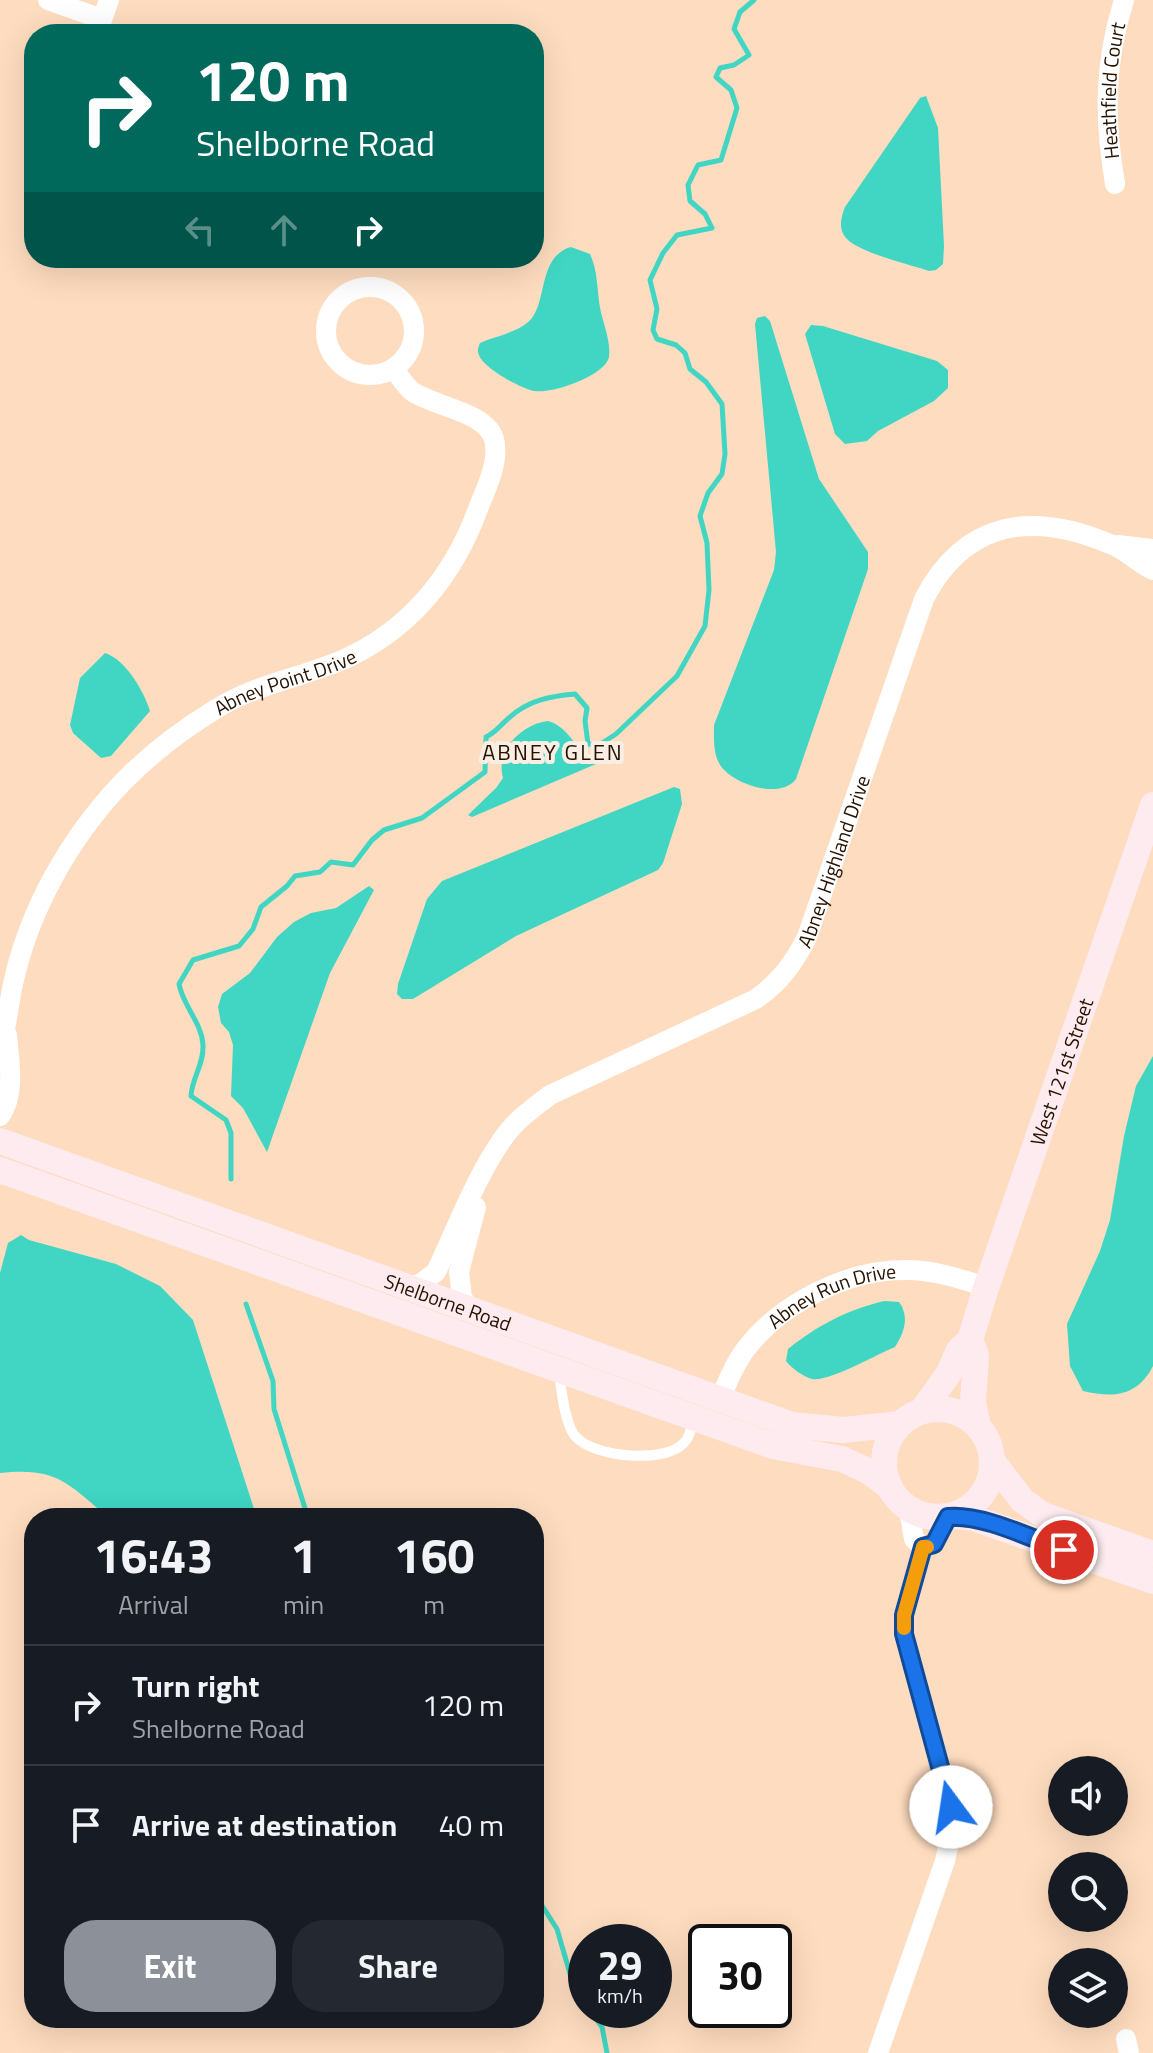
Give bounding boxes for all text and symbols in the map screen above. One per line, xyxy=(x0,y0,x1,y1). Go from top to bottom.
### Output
street label: Heathfield Court xyxy=(1092,19,1133,161)
text: 120 m xyxy=(196,38,349,123)
icon: right xyxy=(64,56,168,160)
text: Shelborne Road xyxy=(196,115,435,170)
icon: left xyxy=(178,208,222,252)
icon: ahead xyxy=(262,208,306,252)
icon: right xyxy=(346,208,390,252)
street label: Abney Point Drive xyxy=(208,640,361,723)
district label: ABNEY GLEN xyxy=(482,735,624,769)
street label: Abney Highland Drive xyxy=(789,771,877,953)
street label: West 121st Street xyxy=(1021,994,1101,1149)
street label: Abney Run Drive xyxy=(760,1255,897,1335)
street label: Shelborne Road xyxy=(380,1265,516,1339)
pin xyxy=(1030,1516,1098,1584)
text: 16:43 xyxy=(94,1519,213,1592)
text: 1 xyxy=(290,1519,317,1592)
text: 160 xyxy=(394,1519,474,1592)
icon: arrive xyxy=(1042,1528,1086,1572)
text: Arrival xyxy=(118,1585,189,1624)
text: min xyxy=(283,1585,324,1624)
text: m xyxy=(423,1585,445,1624)
text: Turn right xyxy=(132,1663,260,1709)
text: 120 m xyxy=(422,1682,504,1728)
icon: right xyxy=(64,1683,108,1727)
text: Shelborne Road xyxy=(132,1709,305,1748)
map controls xyxy=(1048,1756,1128,2028)
button: sound xyxy=(1048,1756,1128,1836)
position arrow xyxy=(909,1765,993,1849)
text: Arrive at destination xyxy=(132,1802,397,1848)
text: 40 m xyxy=(439,1802,504,1848)
icon: arrive xyxy=(64,1803,108,1847)
button: search xyxy=(1048,1852,1128,1932)
button: Exit xyxy=(64,1920,276,2012)
button: Share xyxy=(292,1920,504,2012)
speed limit sign: 30 xyxy=(688,1924,792,2028)
text: 29 xyxy=(598,1935,642,1996)
button: layers xyxy=(1048,1948,1128,2028)
text: km/h xyxy=(597,1980,643,2011)

